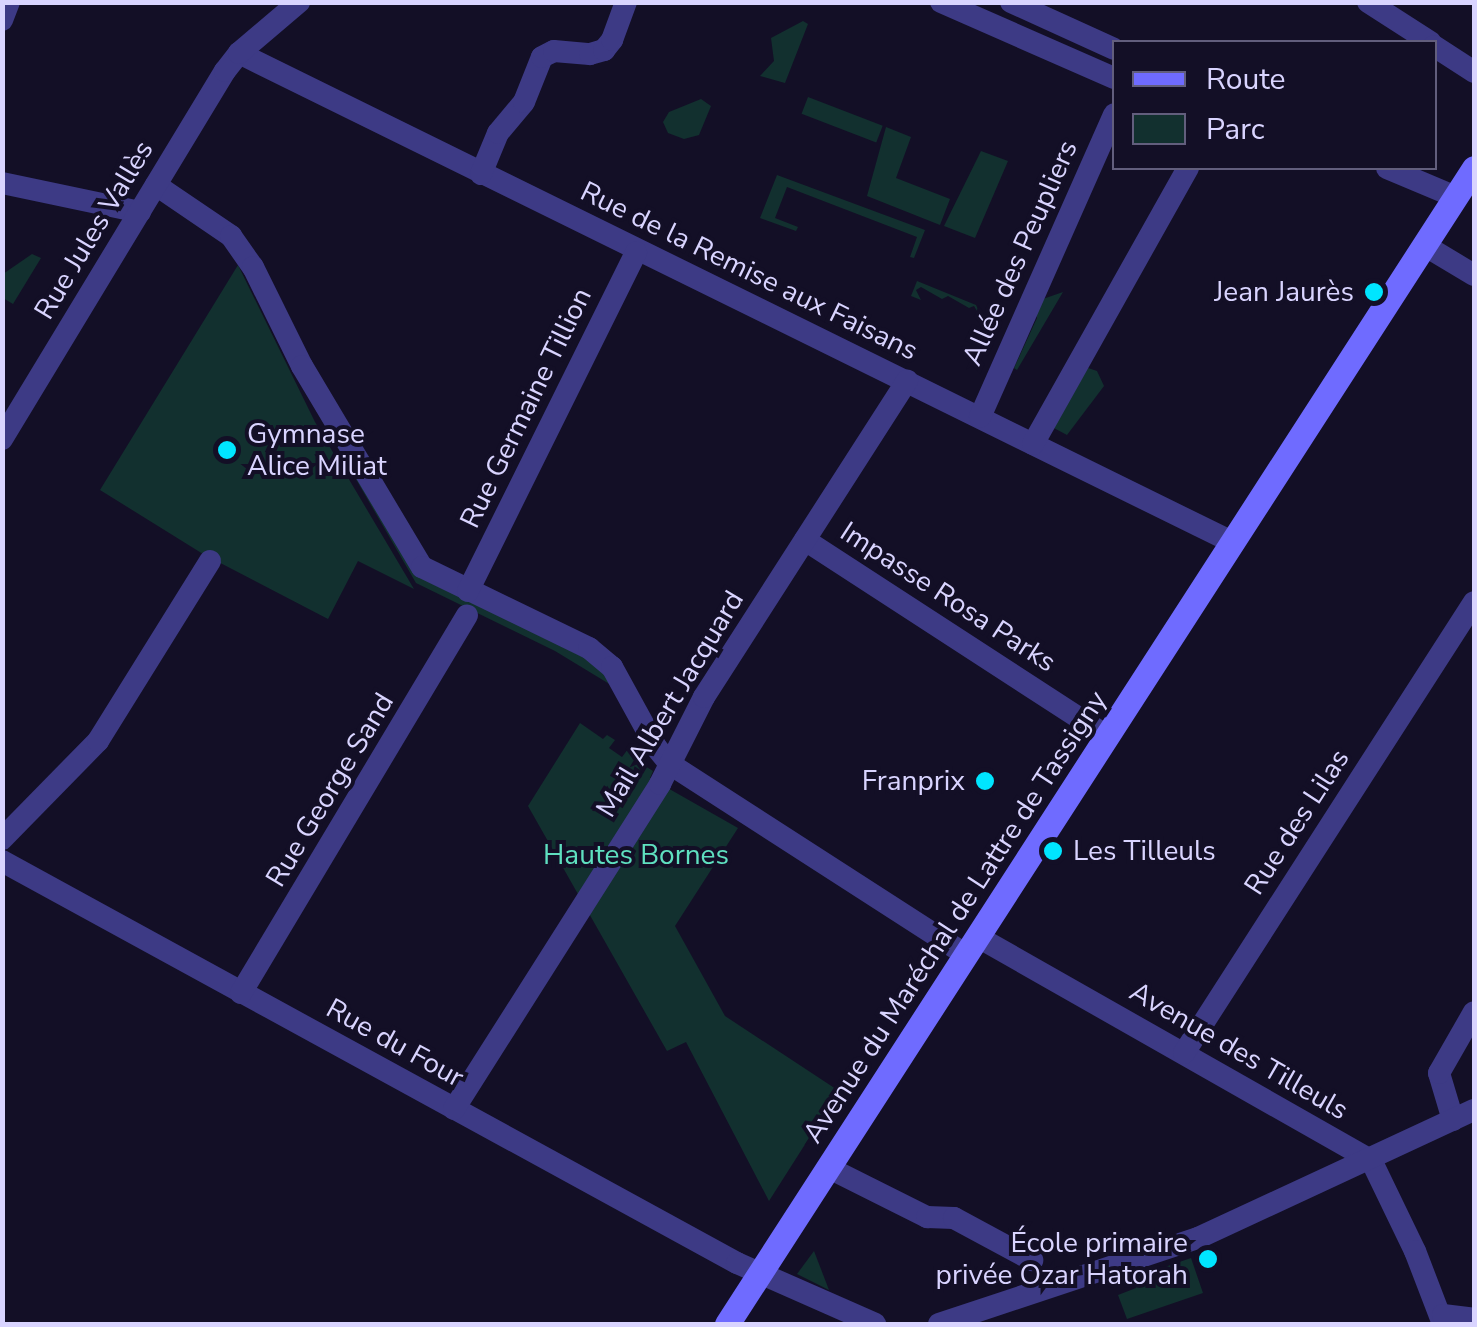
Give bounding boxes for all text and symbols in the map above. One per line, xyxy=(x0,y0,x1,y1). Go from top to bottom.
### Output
legend xyxy=(1112,40,1437,170)
text: Route xyxy=(1206,59,1286,100)
text: Parc xyxy=(1206,109,1265,150)
street label: Rue Jules Vallès xyxy=(27,135,161,325)
street label: Allée des Peupliers xyxy=(955,135,1085,371)
street label: Rue de la Remise aux Faisans xyxy=(575,175,923,367)
place label: Jean Jaurès xyxy=(1214,275,1354,309)
marker: Jean Jaurès xyxy=(1363,281,1385,303)
street label: Rue Germaine Tillion xyxy=(453,282,599,534)
place label: Gymnase Alice Miliat xyxy=(247,417,387,483)
marker: Gymnase Alice Miliat xyxy=(216,439,238,461)
street label: Impasse Rosa Parks xyxy=(834,515,1062,679)
street label: Mail Albert Jacquard xyxy=(589,585,751,823)
street label: Avenue du Maréchal de Lattre de Tassigny xyxy=(796,685,1114,1149)
street label: Rue George Sand xyxy=(259,687,401,893)
street label: Rue des Lilas xyxy=(1238,743,1356,901)
place label: Franprix xyxy=(862,764,965,798)
marker: Franprix xyxy=(974,770,996,792)
place label: Les Tilleuls xyxy=(1073,834,1216,868)
park label: Hautes Bornes xyxy=(543,838,729,872)
marker: Les Tilleuls xyxy=(1042,840,1064,862)
street label: Avenue des Tilleuls xyxy=(1124,975,1354,1127)
street label: Rue du Four xyxy=(320,991,470,1095)
place label: École primaire privée Ozar Hatorah xyxy=(936,1226,1188,1292)
marker: École primaire privée Ozar Hatorah xyxy=(1197,1248,1219,1270)

